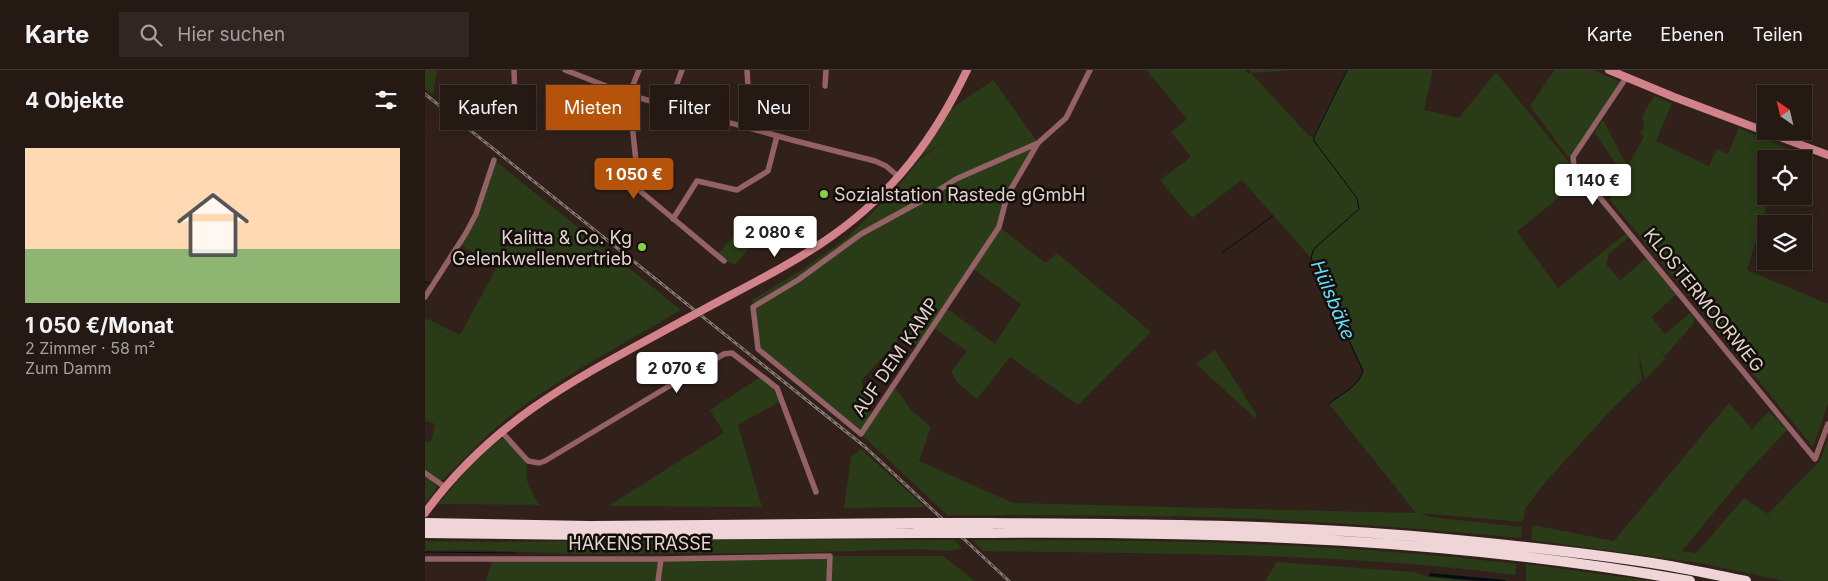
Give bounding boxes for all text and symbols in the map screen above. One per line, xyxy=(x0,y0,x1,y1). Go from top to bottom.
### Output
search box xyxy=(119,12,469,57)
text: Karte xyxy=(25,20,89,49)
icon: search xyxy=(137,21,165,49)
text: Hier suchen xyxy=(177,23,285,46)
text: Karte xyxy=(1587,24,1632,45)
text: Ebenen xyxy=(1660,24,1724,45)
text: Teilen xyxy=(1752,24,1803,45)
chip: Kaufen xyxy=(440,85,536,130)
chip: Mieten xyxy=(546,85,640,130)
chip: Filter xyxy=(650,85,729,130)
chip: Neu xyxy=(739,85,809,130)
north arrow xyxy=(1757,85,1813,140)
map controls xyxy=(1757,85,1812,270)
icon: filters xyxy=(372,86,400,114)
text: 4 Objekte xyxy=(25,88,124,113)
button: locate xyxy=(1757,150,1812,205)
pin: 1 050 € xyxy=(588,158,680,200)
text: 1 050 € xyxy=(605,164,663,184)
pin: 1 140 € xyxy=(1547,164,1639,206)
text: 1 140 € xyxy=(1566,170,1620,190)
icon: home xyxy=(168,180,258,270)
place label: Sozialstation Rastede gGmbH xyxy=(834,184,1086,205)
marker: Sozialstation Rastede gGmbH xyxy=(818,188,830,200)
button: layers xyxy=(1757,215,1812,270)
pin: 2 080 € xyxy=(729,216,821,258)
text: 2 080 € xyxy=(745,222,805,242)
street label: KLOSTERMOORWEG xyxy=(1640,224,1768,376)
place label: Kalitta & Co. Kg Gelenkwellenvertrieb xyxy=(452,227,632,269)
marker: Kalitta & Co. Kg Gelenkwellenvertrieb xyxy=(636,241,648,253)
water label: Hülsbäke xyxy=(1306,257,1360,343)
street label: AUF DEM KAMP xyxy=(848,294,942,420)
text: 1 050 €/Monat xyxy=(25,313,174,338)
text: 2 Zimmer · 58 m² xyxy=(25,338,155,358)
pin: 2 070 € xyxy=(631,352,723,394)
text: Zum Damm xyxy=(25,358,112,378)
text: 2 070 € xyxy=(648,358,706,378)
street label: HAKENSTRASSE xyxy=(568,533,712,554)

